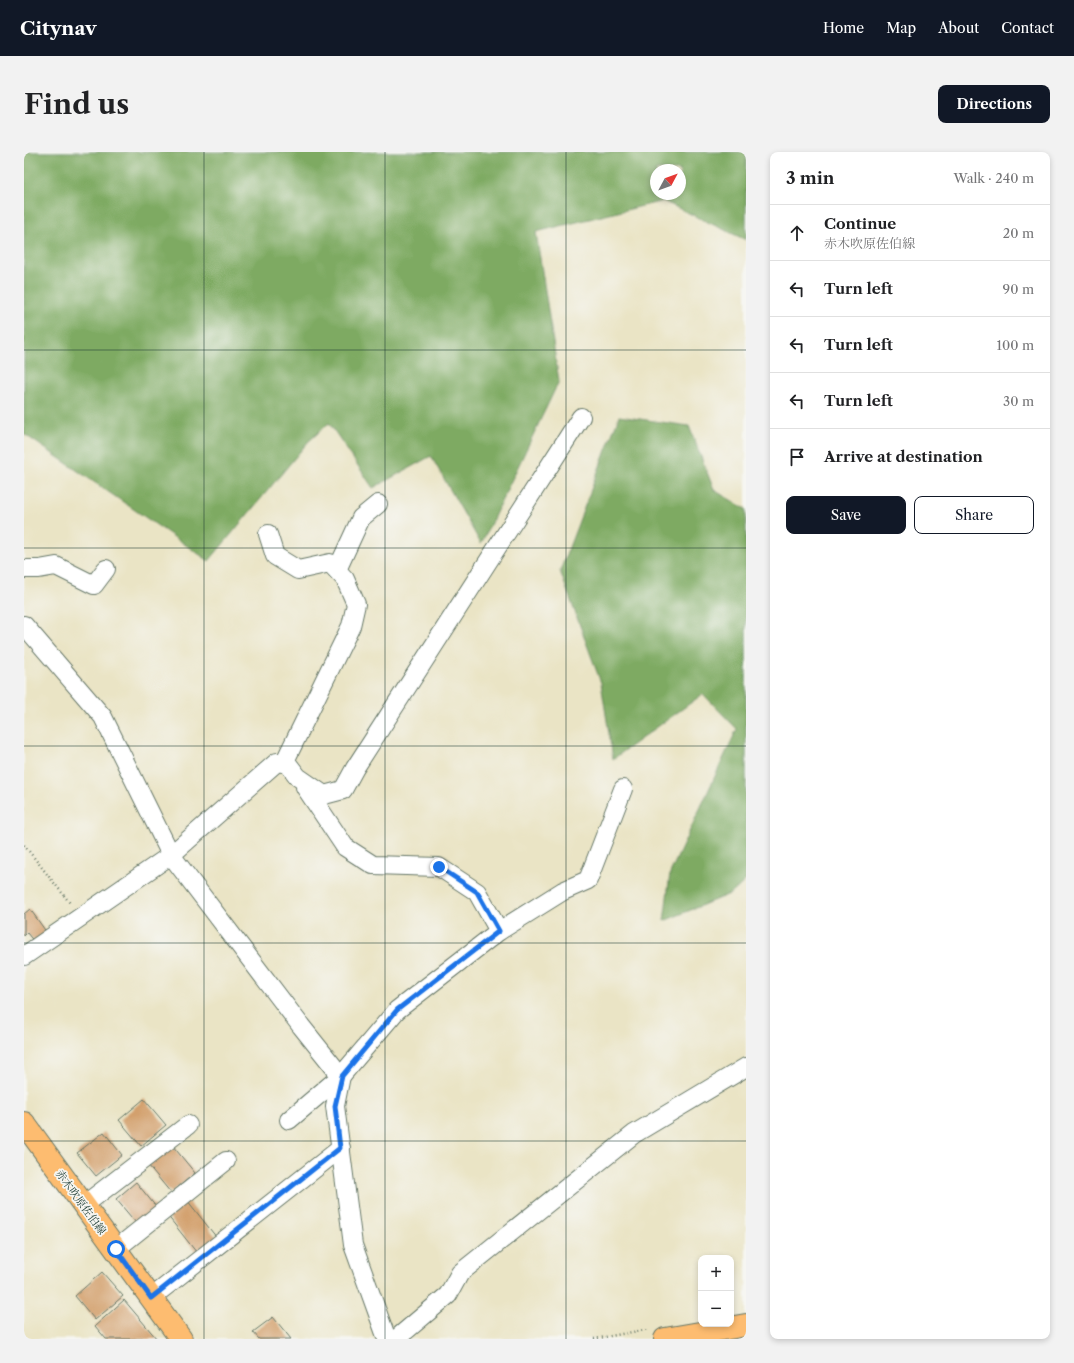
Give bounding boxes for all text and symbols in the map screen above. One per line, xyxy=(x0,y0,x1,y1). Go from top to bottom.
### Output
text: Citynav xyxy=(20,17,97,40)
text: Home xyxy=(823,19,864,37)
text: Map xyxy=(886,19,916,37)
text: About xyxy=(938,19,979,37)
text: Contact xyxy=(1001,19,1054,37)
button: Directions xyxy=(938,85,1050,123)
text: Find us xyxy=(24,87,129,121)
north arrow xyxy=(650,164,686,200)
text: 3 min xyxy=(786,168,835,188)
text: Walk · 240 m xyxy=(954,170,1034,186)
text: Continue xyxy=(824,214,896,233)
icon: ahead xyxy=(786,222,808,244)
text: 20 m xyxy=(1003,225,1034,241)
text: 赤木吹原佐伯線 xyxy=(824,235,915,251)
icon: left xyxy=(786,278,808,300)
text: Turn left xyxy=(824,279,893,298)
text: 90 m xyxy=(1003,281,1034,297)
icon: left xyxy=(786,334,808,356)
text: Turn left xyxy=(824,335,893,354)
text: 100 m xyxy=(996,337,1034,353)
icon: left xyxy=(786,390,808,412)
text: Turn left xyxy=(824,391,893,410)
text: 30 m xyxy=(1003,393,1034,409)
icon: arrive xyxy=(786,446,808,468)
text: Arrive at destination xyxy=(824,447,983,466)
button: Save xyxy=(786,496,906,534)
button: Share xyxy=(914,496,1034,534)
route end xyxy=(430,858,448,876)
street label: 赤木吹原佐伯線 xyxy=(53,1167,109,1237)
route start xyxy=(107,1240,125,1258)
map controls xyxy=(698,1255,734,1327)
button: + xyxy=(698,1255,734,1291)
button: − xyxy=(698,1291,734,1327)

